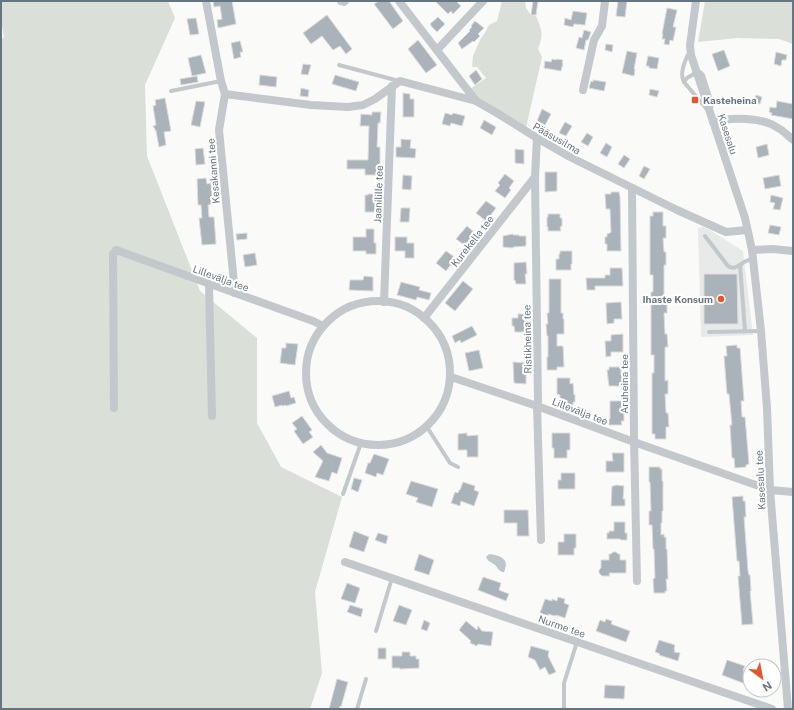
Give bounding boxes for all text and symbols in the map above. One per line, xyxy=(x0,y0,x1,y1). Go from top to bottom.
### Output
place label: Kasteheina xyxy=(703,94,757,106)
marker: Kasteheina xyxy=(690,95,700,105)
street label: Kasesalu xyxy=(716,112,740,156)
street label: Pääsusilma xyxy=(531,120,583,156)
street label: Kesakanni tee xyxy=(204,138,222,204)
street label: Jaanilille tee xyxy=(371,165,385,223)
street label: Kurekella tee xyxy=(448,213,496,269)
street label: Lillevälja tee xyxy=(191,262,251,294)
place label: Ihaste Konsum xyxy=(642,293,713,305)
marker: Ihaste Konsum xyxy=(716,294,726,304)
street label: Ristikheina tee xyxy=(520,304,534,374)
street label: Aruheina tee xyxy=(618,354,630,414)
street label: Lillevälja tee xyxy=(550,395,610,427)
street label: Kasesalu tee xyxy=(752,450,768,510)
street label: Nurme tee xyxy=(537,612,587,640)
north arrow xyxy=(742,658,782,698)
text: N xyxy=(760,679,774,694)

